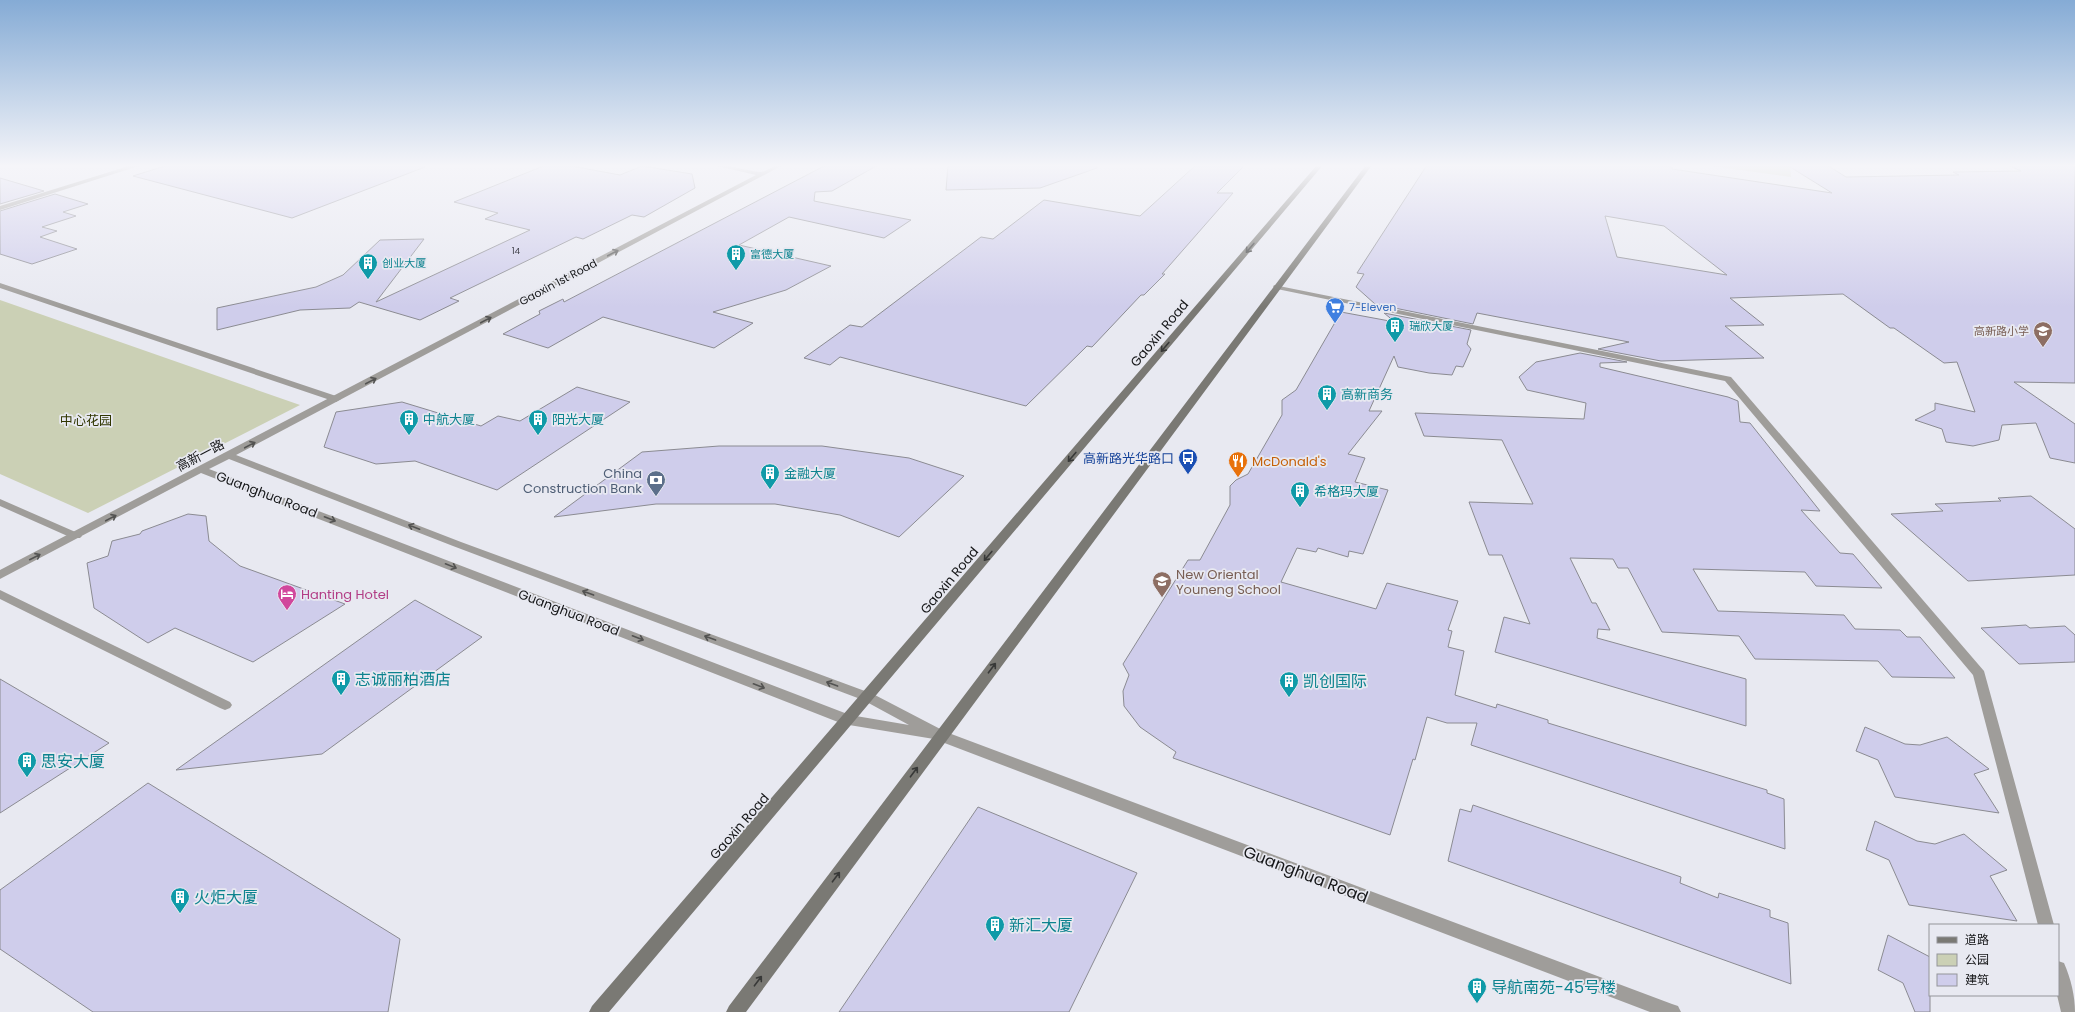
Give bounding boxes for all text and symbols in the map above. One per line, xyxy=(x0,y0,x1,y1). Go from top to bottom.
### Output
building icon: 富德大厦 xyxy=(725,243,747,271)
one-way arrow xyxy=(1245,243,1254,254)
house number: 14 xyxy=(512,245,521,257)
place label: 富德大厦 xyxy=(750,246,794,262)
one-way arrow xyxy=(607,249,619,256)
building icon: 创业大厦 xyxy=(357,252,379,280)
place label: 创业大厦 xyxy=(382,255,426,271)
street label: Gaoxin 1st Road xyxy=(516,255,600,309)
street label: Gaoxin Road xyxy=(1126,296,1193,371)
supermarket icon: 7-Eleven xyxy=(1324,296,1346,324)
place label: 7-Eleven xyxy=(1349,299,1396,315)
building icon: 瑞欣大厦 xyxy=(1384,315,1406,343)
one-way arrow xyxy=(479,316,491,324)
place label: 瑞欣大厦 xyxy=(1409,318,1453,334)
school or university icon: 高新路小学 xyxy=(2032,320,2054,348)
place label: 高新路小学 xyxy=(1974,323,2029,339)
one-way arrow xyxy=(1161,342,1170,352)
one-way arrow xyxy=(364,377,376,384)
building icon: 高新商务 xyxy=(1316,383,1338,411)
place label: 高新商务 xyxy=(1341,385,1393,404)
building icon: 中航大厦 xyxy=(398,408,420,436)
building icon: 阳光大厦 xyxy=(527,408,549,436)
place label: 中航大厦 xyxy=(423,410,475,429)
place label: 阳光大厦 xyxy=(552,410,604,429)
park label: 中心花园 xyxy=(60,411,112,430)
street label: 高新一路 xyxy=(173,435,228,476)
one-way arrow xyxy=(244,440,256,448)
bus stop icon: 高新路光华路口 xyxy=(1177,447,1199,475)
place label: 高新路光华路口 xyxy=(1083,449,1174,468)
restaurant icon: McDonald's xyxy=(1227,450,1249,478)
one-way arrow xyxy=(1068,451,1077,462)
place label: McDonald's xyxy=(1252,452,1327,471)
building icon: 金融大厦 xyxy=(759,462,781,490)
place label: China Construction Bank xyxy=(523,464,642,498)
place label: 金融大厦 xyxy=(784,464,836,483)
street label: Guanghua Road xyxy=(213,466,320,523)
bank icon: China Construction Bank xyxy=(645,469,667,497)
building icon: 希格玛大厦 xyxy=(1289,480,1311,508)
place label: 希格玛大厦 xyxy=(1314,482,1379,501)
one-way arrow xyxy=(104,514,116,521)
one-way arrow xyxy=(324,515,336,523)
one-way arrow xyxy=(408,523,420,531)
street label: Gaoxin Road xyxy=(916,543,983,618)
one-way arrow xyxy=(983,551,993,561)
one-way arrow xyxy=(28,553,40,561)
one-way arrow xyxy=(445,563,457,571)
place label: New Oriental Youneng School xyxy=(1176,565,1281,599)
school or university icon: New Oriental Youneng School xyxy=(1151,570,1173,598)
hotel icon: Hanting Hotel xyxy=(276,583,298,611)
street label: Guanghua Road xyxy=(515,584,622,641)
place label: Hanting Hotel xyxy=(301,585,389,604)
one-way arrow xyxy=(582,588,594,596)
one-way arrow xyxy=(704,634,716,642)
one-way arrow xyxy=(631,635,643,643)
one-way arrow xyxy=(987,663,996,674)
building icon: 志诚丽柏酒店 xyxy=(330,668,352,696)
place label: 志诚丽柏酒店 xyxy=(355,668,451,691)
building icon: 凯创国际 xyxy=(1278,670,1300,698)
place label: 凯创国际 xyxy=(1303,670,1367,693)
one-way arrow xyxy=(826,679,838,687)
one-way arrow xyxy=(753,682,765,690)
building icon: 思安大厦 xyxy=(16,750,38,778)
place label: 思安大厦 xyxy=(41,750,105,773)
one-way arrow xyxy=(910,767,918,778)
street label: Gaoxin Road xyxy=(705,789,774,864)
street label: Guanghua Road xyxy=(1240,840,1371,909)
one-way arrow xyxy=(832,871,840,882)
building icon: 火炬大厦 xyxy=(169,886,191,914)
place label: 火炬大厦 xyxy=(194,886,258,909)
building icon: 新汇大厦 xyxy=(984,914,1006,942)
place label: 新汇大厦 xyxy=(1009,914,1073,937)
legend xyxy=(1929,924,2059,996)
text: 道路 xyxy=(1965,931,1989,948)
text: 公园 xyxy=(1965,951,1989,968)
text: 建筑 xyxy=(1965,971,1989,988)
one-way arrow xyxy=(754,975,763,986)
building icon: 导航南苑-45号楼 xyxy=(1466,976,1488,1004)
place label: 导航南苑-45号楼 xyxy=(1491,976,1616,999)

